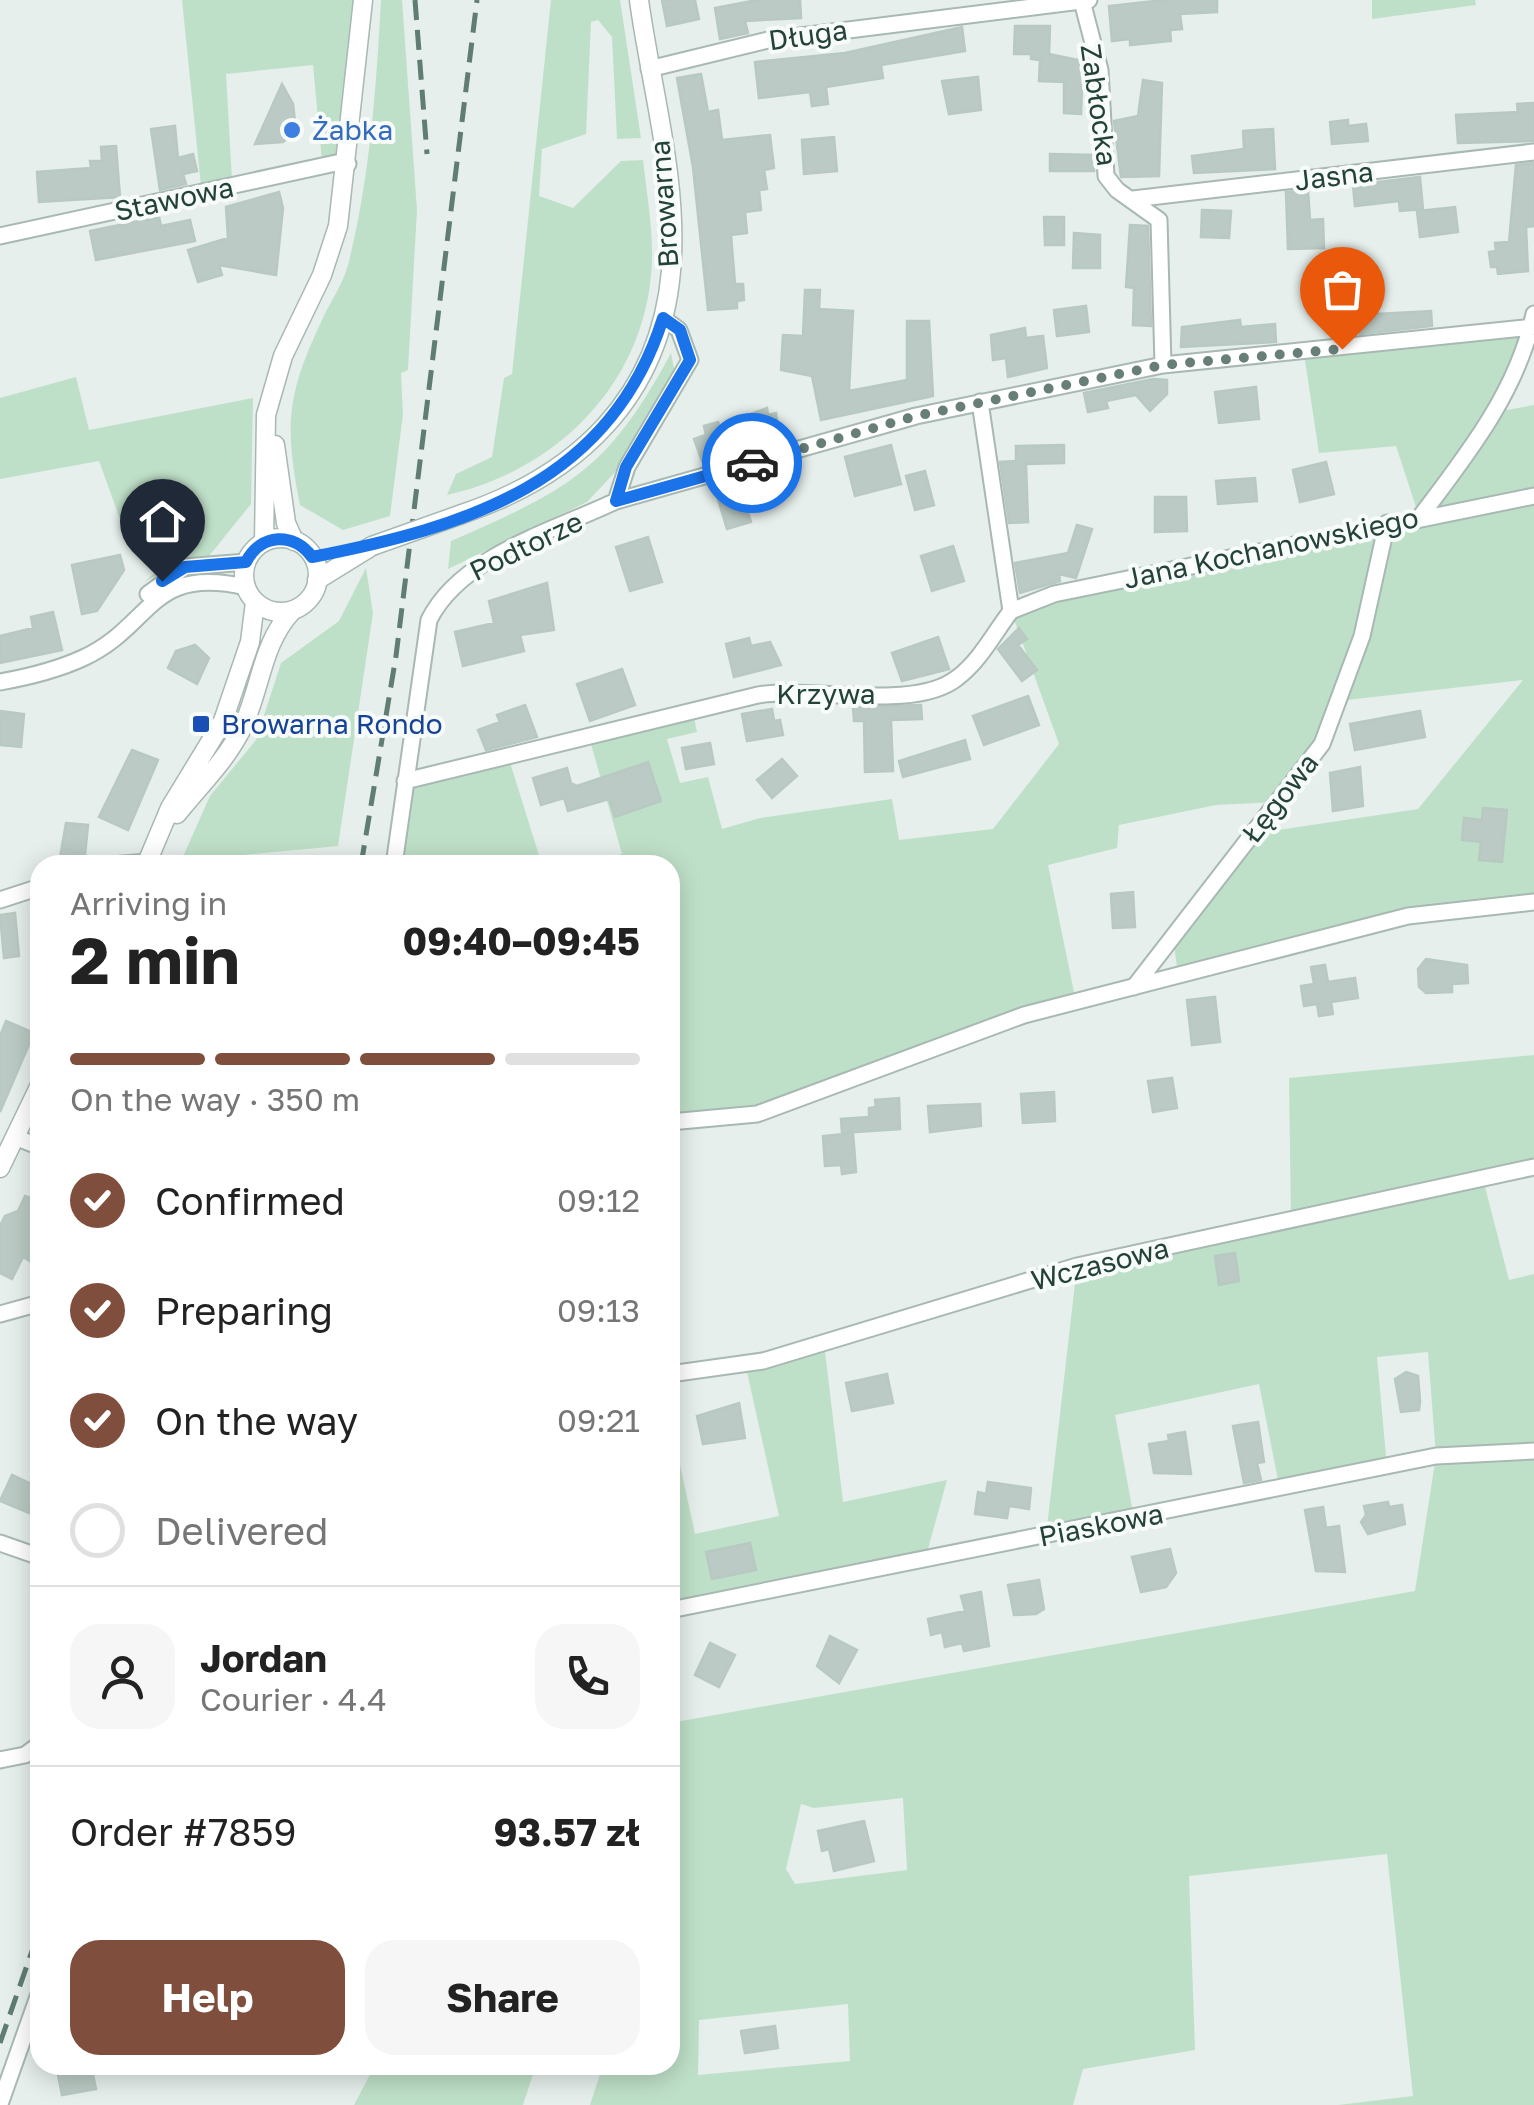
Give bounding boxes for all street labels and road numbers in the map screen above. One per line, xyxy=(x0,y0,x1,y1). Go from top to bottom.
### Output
street label: Długa xyxy=(766,13,850,56)
street label: Zabłocka xyxy=(1075,42,1124,168)
street label: Browarna xyxy=(643,139,684,269)
street label: Jasna xyxy=(1293,154,1375,197)
street label: Stawowa xyxy=(111,170,236,227)
street label: Jana Kochanowskiego xyxy=(1121,500,1421,595)
street label: Podtorze xyxy=(464,504,588,587)
street label: Krzywa xyxy=(776,677,876,710)
street label: Łęgowa xyxy=(1235,746,1325,849)
street label: Wczasowa xyxy=(1028,1231,1172,1297)
street label: Piaskowa xyxy=(1036,1496,1166,1553)

